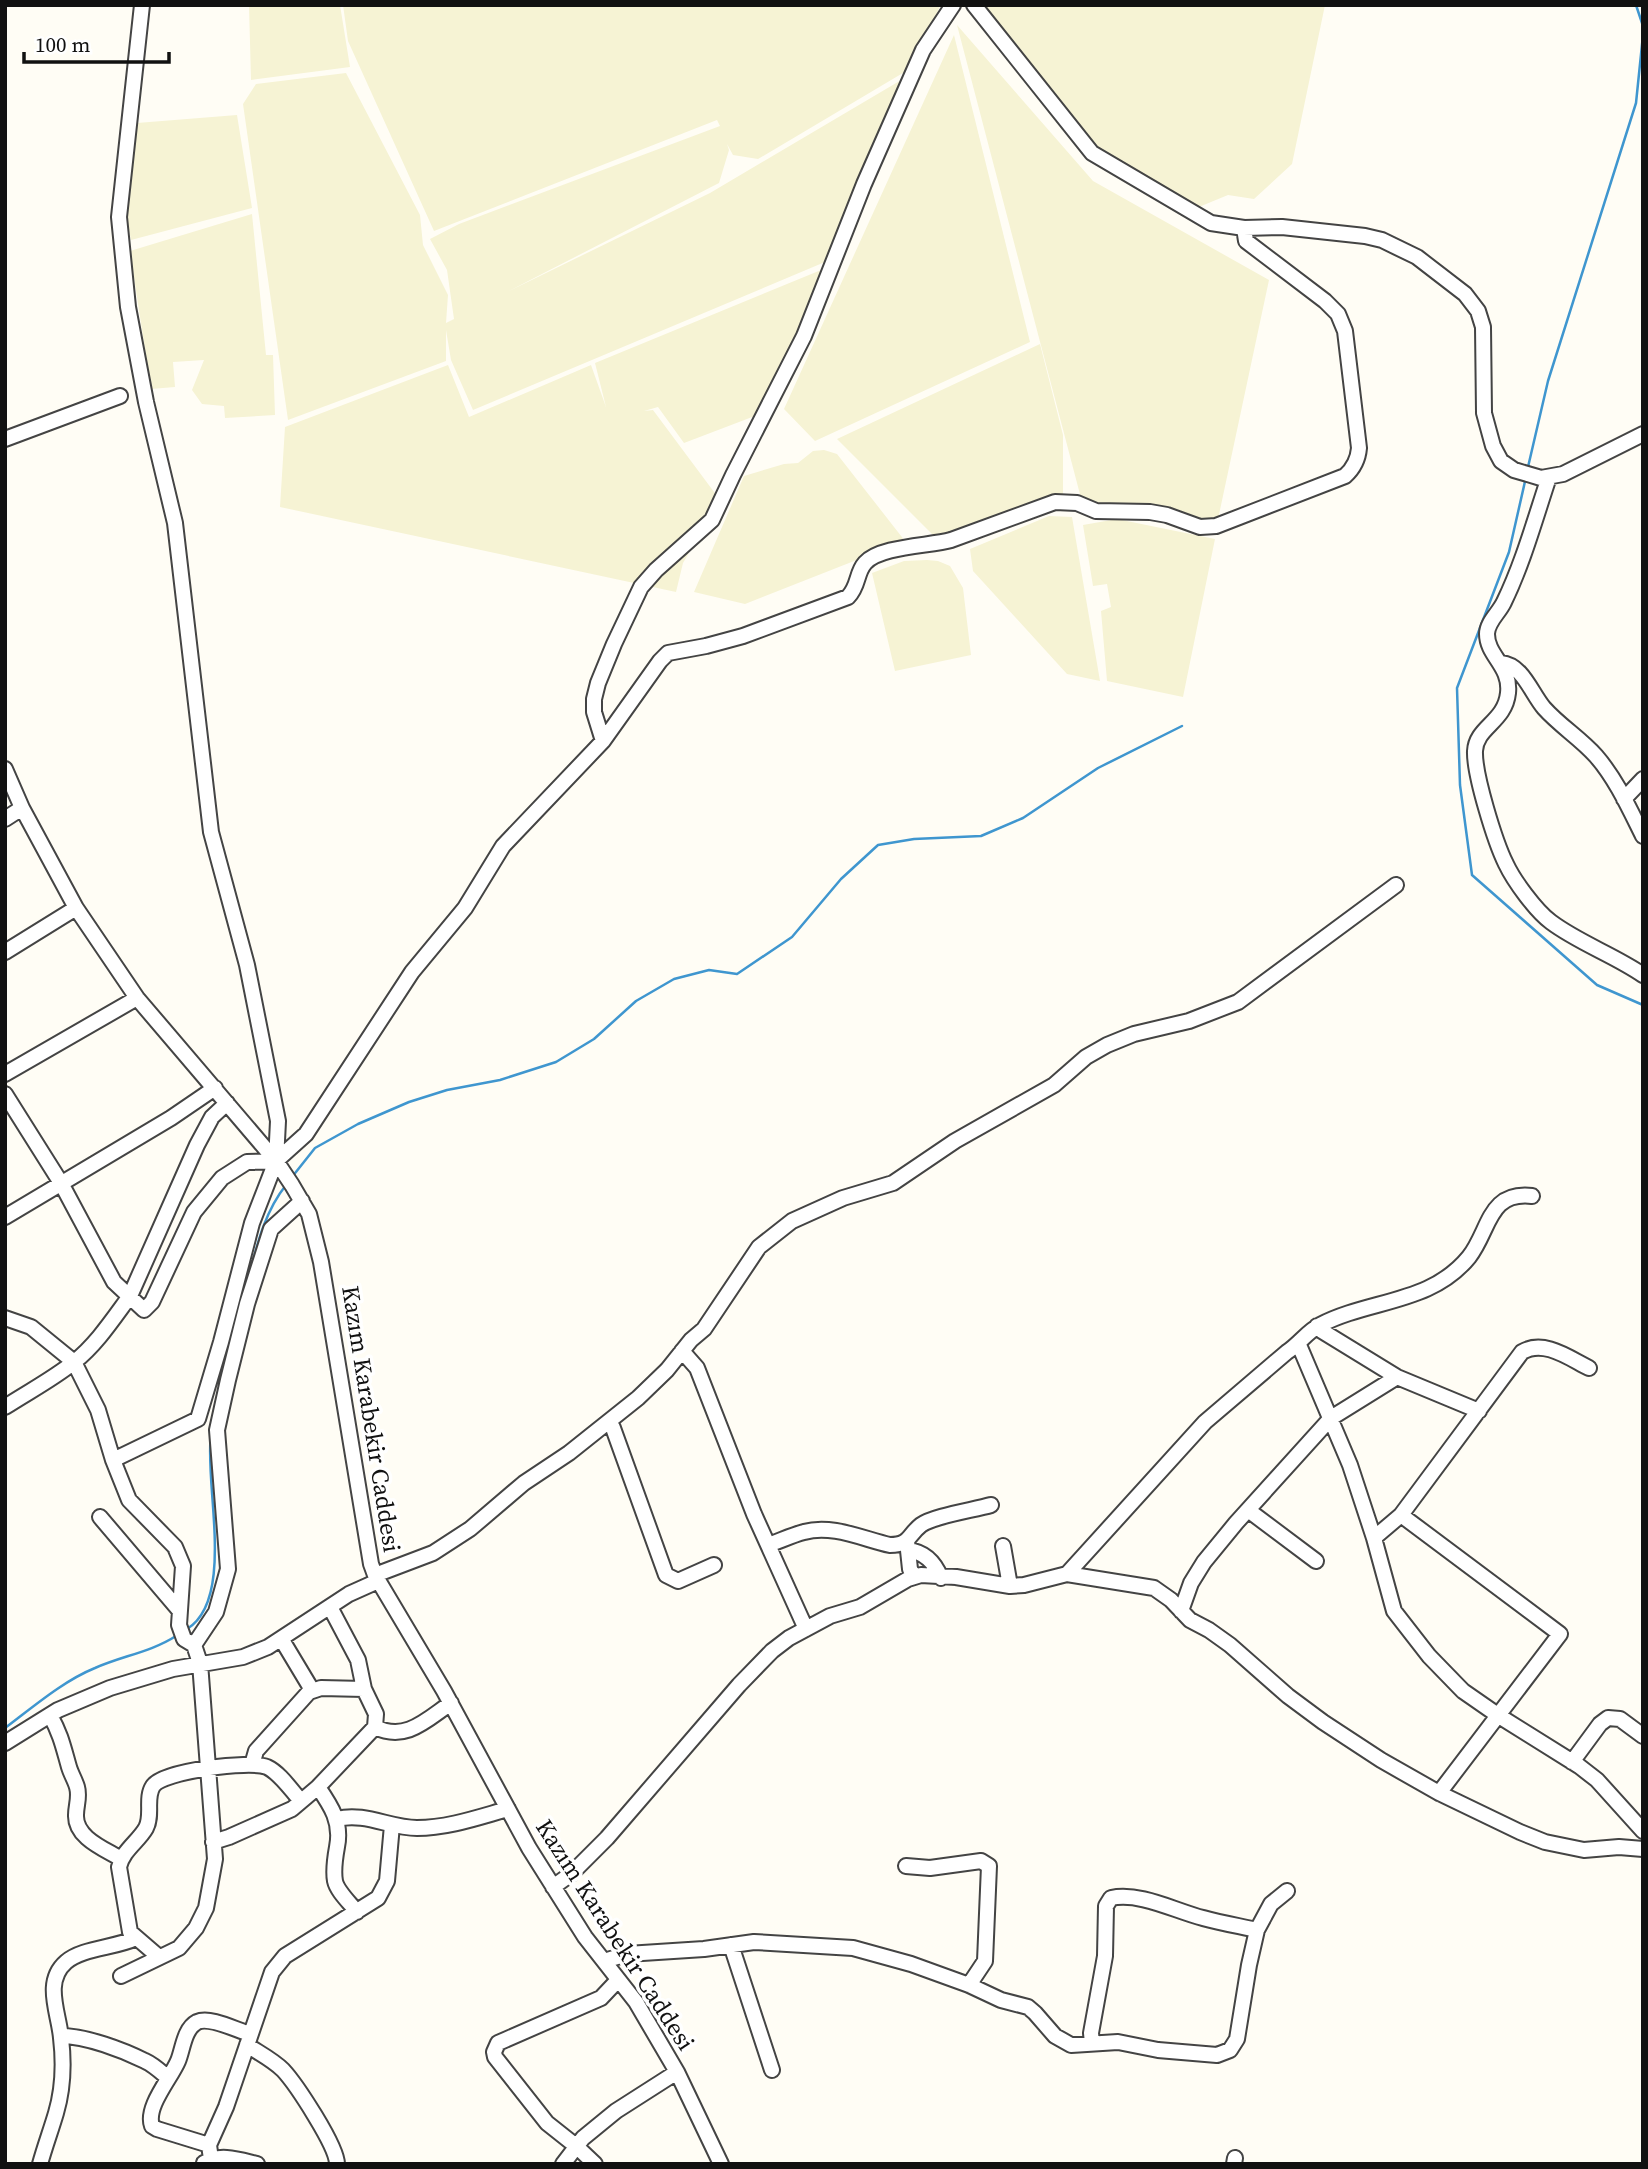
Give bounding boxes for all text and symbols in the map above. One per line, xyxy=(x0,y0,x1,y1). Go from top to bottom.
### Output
scale bar xyxy=(24,21,170,65)
text: 100 m xyxy=(35,30,90,59)
street label: Kazım Karabekir Caddesi xyxy=(334,1283,409,1555)
street label: Kazım Karabekir Caddesi xyxy=(528,1813,703,2057)

